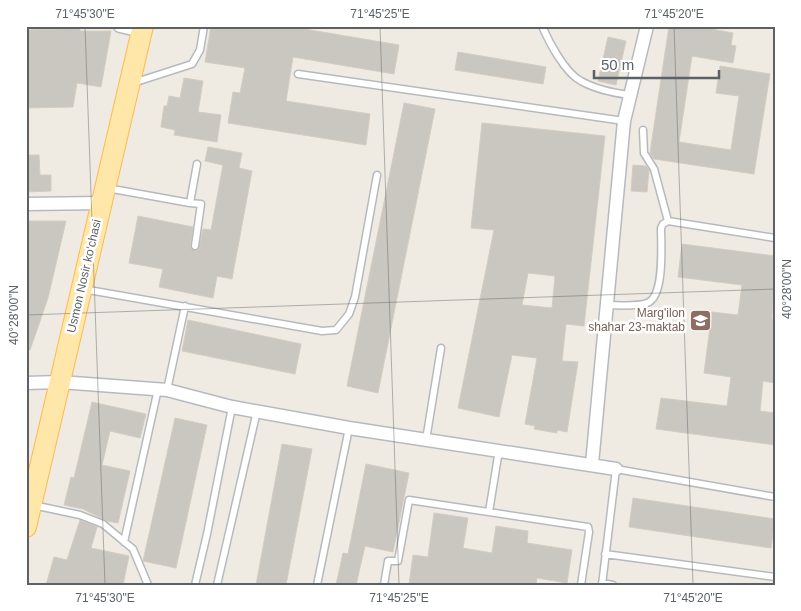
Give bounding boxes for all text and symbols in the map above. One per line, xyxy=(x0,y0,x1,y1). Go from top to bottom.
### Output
text: 71°45'30"E xyxy=(55,7,115,21)
text: 71°45'25"E xyxy=(350,7,410,21)
text: 71°45'20"E xyxy=(644,7,704,21)
scale bar xyxy=(594,48,718,80)
text: 50 m xyxy=(601,56,634,73)
street label: Usmon Nosir ko‘chasi xyxy=(64,218,104,334)
text: 40°28'00"N xyxy=(780,259,794,319)
text: 40°28'00"N xyxy=(7,285,21,345)
place label: Marg'ilon shahar 23-maktab xyxy=(588,306,685,334)
school or university icon: Marg'ilon shahar 23-maktab xyxy=(689,308,713,332)
text: 71°45'30"E xyxy=(75,591,135,605)
text: 71°45'25"E xyxy=(369,591,429,605)
text: 71°45'20"E xyxy=(663,591,723,605)

